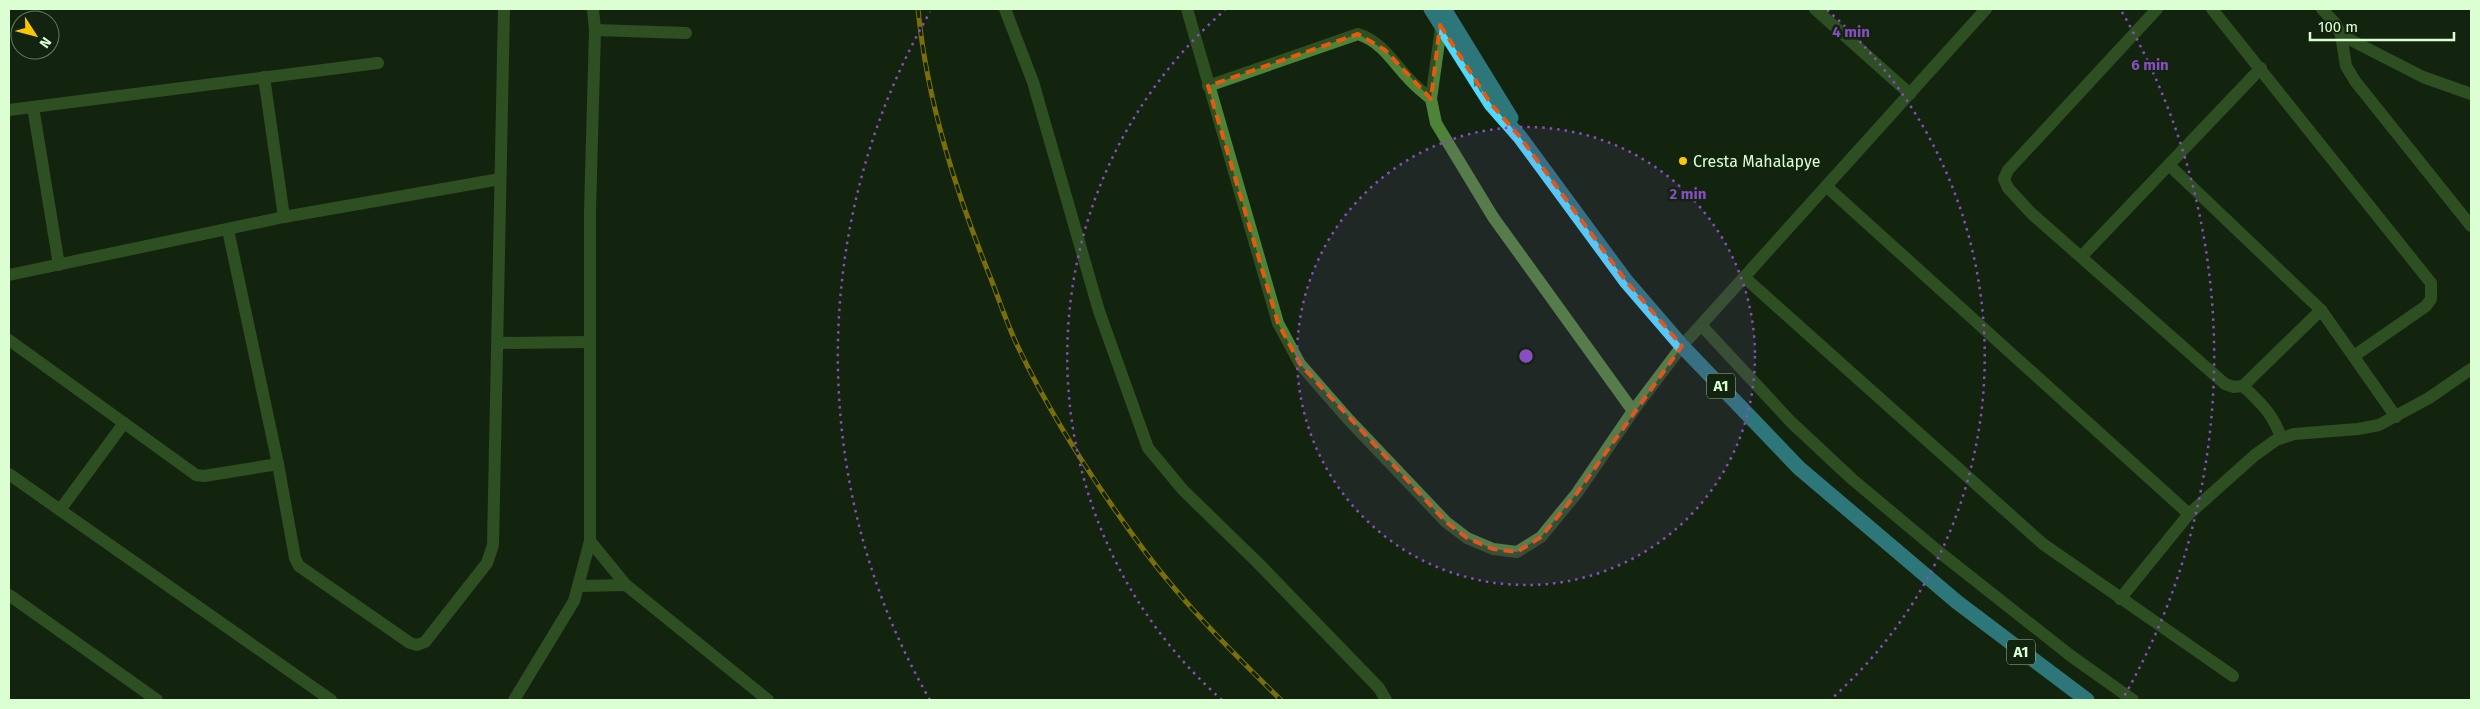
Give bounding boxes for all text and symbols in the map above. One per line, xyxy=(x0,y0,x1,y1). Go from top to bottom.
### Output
north arrow xyxy=(10,10,60,60)
scale bar xyxy=(2310,10,2454,42)
text: 100 m xyxy=(2318,18,2358,36)
text: 4 min xyxy=(1832,23,1870,41)
text: N xyxy=(36,34,55,51)
text: 6 min xyxy=(2131,56,2169,74)
one-way arrow xyxy=(1473,79,1483,92)
place label: Cresta Mahalapye xyxy=(1693,152,1821,171)
marker: Cresta Mahalapye xyxy=(1677,155,1689,167)
text: 2 min xyxy=(1670,185,1706,203)
centre of rings xyxy=(1517,347,1535,365)
road number: A1 xyxy=(1707,374,1735,398)
road number: A1 xyxy=(2007,640,2035,664)

